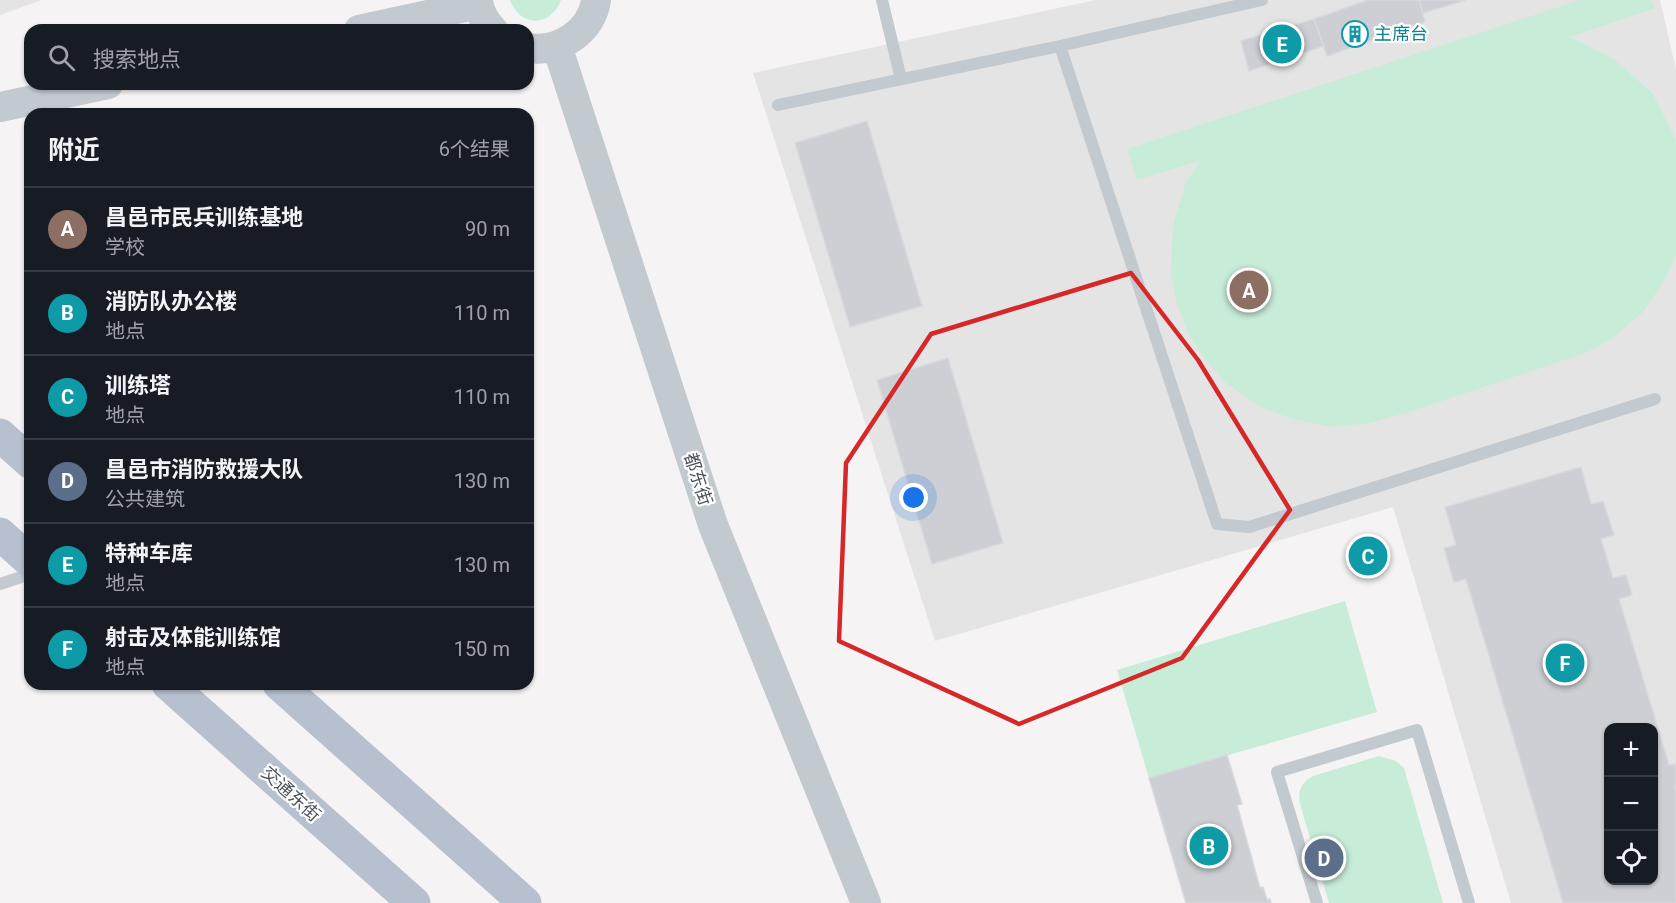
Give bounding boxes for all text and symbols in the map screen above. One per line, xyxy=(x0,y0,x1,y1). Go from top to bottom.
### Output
building icon: 主席台 xyxy=(1340,19,1370,49)
pin: E xyxy=(1262,22,1302,66)
place label: 主席台 xyxy=(1374,23,1428,44)
search box xyxy=(24,24,534,90)
icon: search xyxy=(45,41,78,74)
text: 搜索地点 xyxy=(93,47,181,72)
text: 附近 xyxy=(48,135,100,165)
text: 6个结果 xyxy=(439,137,510,161)
text: 昌邑市民兵训练基地 xyxy=(105,205,303,230)
text: A xyxy=(61,217,74,241)
text: 90 m xyxy=(465,217,510,241)
text: 学校 xyxy=(105,235,145,259)
pin: A xyxy=(1230,268,1268,312)
text: 消防队办公楼 xyxy=(105,289,237,314)
text: B xyxy=(61,301,74,325)
text: 110 m xyxy=(454,301,510,325)
text: 地点 xyxy=(105,319,145,343)
text: 训练塔 xyxy=(105,373,171,398)
text: C xyxy=(61,385,74,409)
text: 110 m xyxy=(454,385,510,409)
text: 地点 xyxy=(105,403,145,427)
street label: 都东街 xyxy=(680,450,717,508)
text: 昌邑市消防救援大队 xyxy=(105,457,303,482)
text: D xyxy=(61,469,74,493)
text: 130 m xyxy=(454,469,510,493)
your location xyxy=(899,483,928,512)
text: 公共建筑 xyxy=(105,487,185,511)
pin: C xyxy=(1348,534,1388,578)
text: 特种车库 xyxy=(105,541,193,566)
text: E xyxy=(62,553,73,577)
text: 130 m xyxy=(454,553,510,577)
text: 地点 xyxy=(105,571,145,595)
text: 射击及体能训练馆 xyxy=(105,625,281,650)
text: F xyxy=(62,637,73,661)
text: 150 m xyxy=(454,637,510,661)
pin: F xyxy=(1546,640,1584,686)
text: 地点 xyxy=(105,655,145,679)
map controls xyxy=(1604,723,1658,885)
button: + xyxy=(1604,723,1658,777)
street label: 交通东街 xyxy=(258,762,325,826)
button: − xyxy=(1604,777,1658,831)
pin: B xyxy=(1190,824,1228,868)
button: locate xyxy=(1604,831,1658,885)
pin: D xyxy=(1304,836,1344,880)

